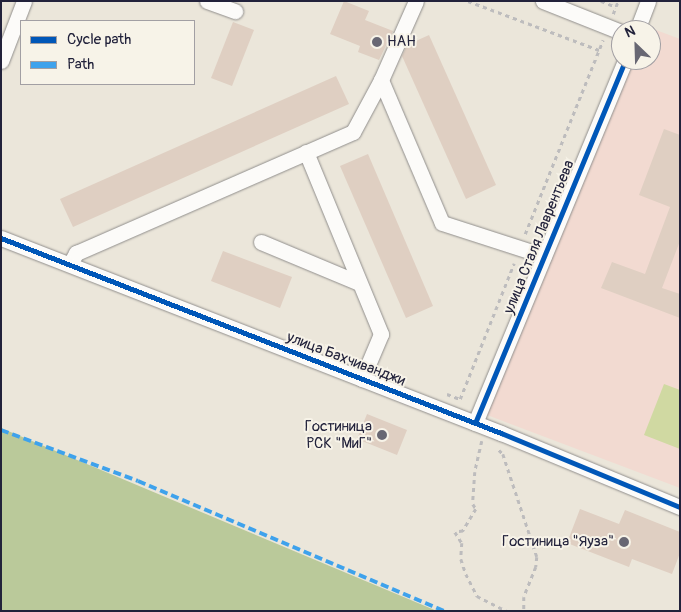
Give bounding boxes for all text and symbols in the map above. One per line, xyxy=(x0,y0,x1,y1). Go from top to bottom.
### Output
legend xyxy=(20,20,195,85)
north arrow xyxy=(611,20,661,70)
text: N xyxy=(622,22,638,41)
text: Cycle path xyxy=(67,30,131,49)
place label: НАН xyxy=(387,33,416,51)
marker: НАН xyxy=(371,36,383,48)
text: Path xyxy=(67,55,94,74)
street label: улица Сталя Лаврентьева xyxy=(500,158,578,316)
street label: улица Бахчиванджи xyxy=(284,328,408,390)
place label: Гостиница РСК "МиГ" xyxy=(305,417,372,452)
marker: Гостиница РСК "МиГ" xyxy=(376,429,388,441)
place label: Гостиница "Яуза" xyxy=(502,533,614,551)
marker: Гостиница "Яуза" xyxy=(618,536,630,548)

